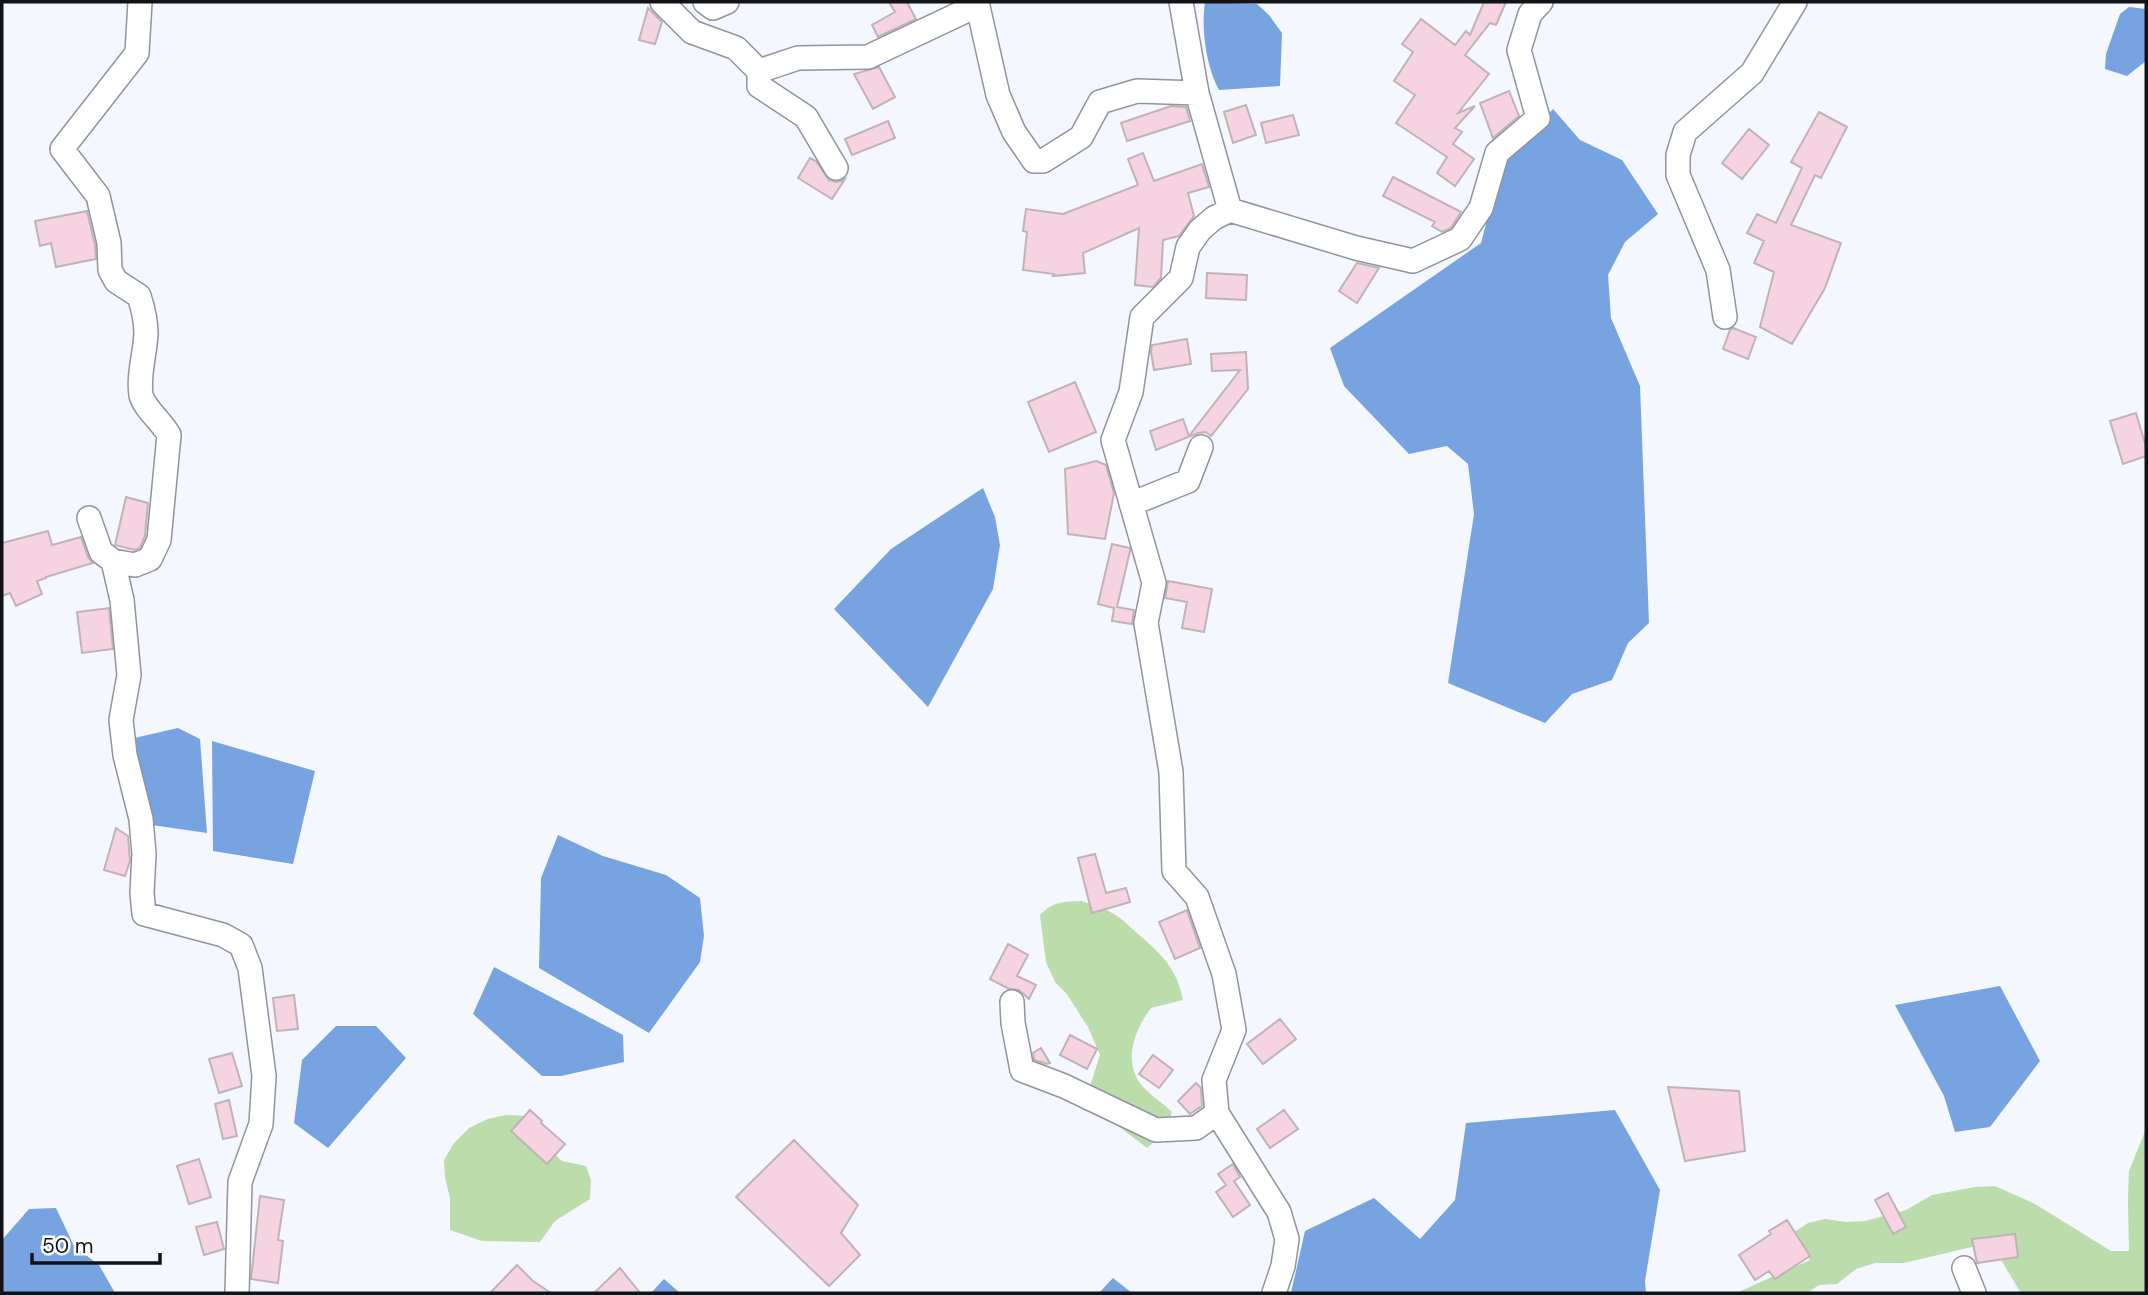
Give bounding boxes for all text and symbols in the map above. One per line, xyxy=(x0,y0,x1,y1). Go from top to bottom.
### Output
scale bar xyxy=(32,1222,159,1266)
text: 50 m xyxy=(42,1232,93,1260)

